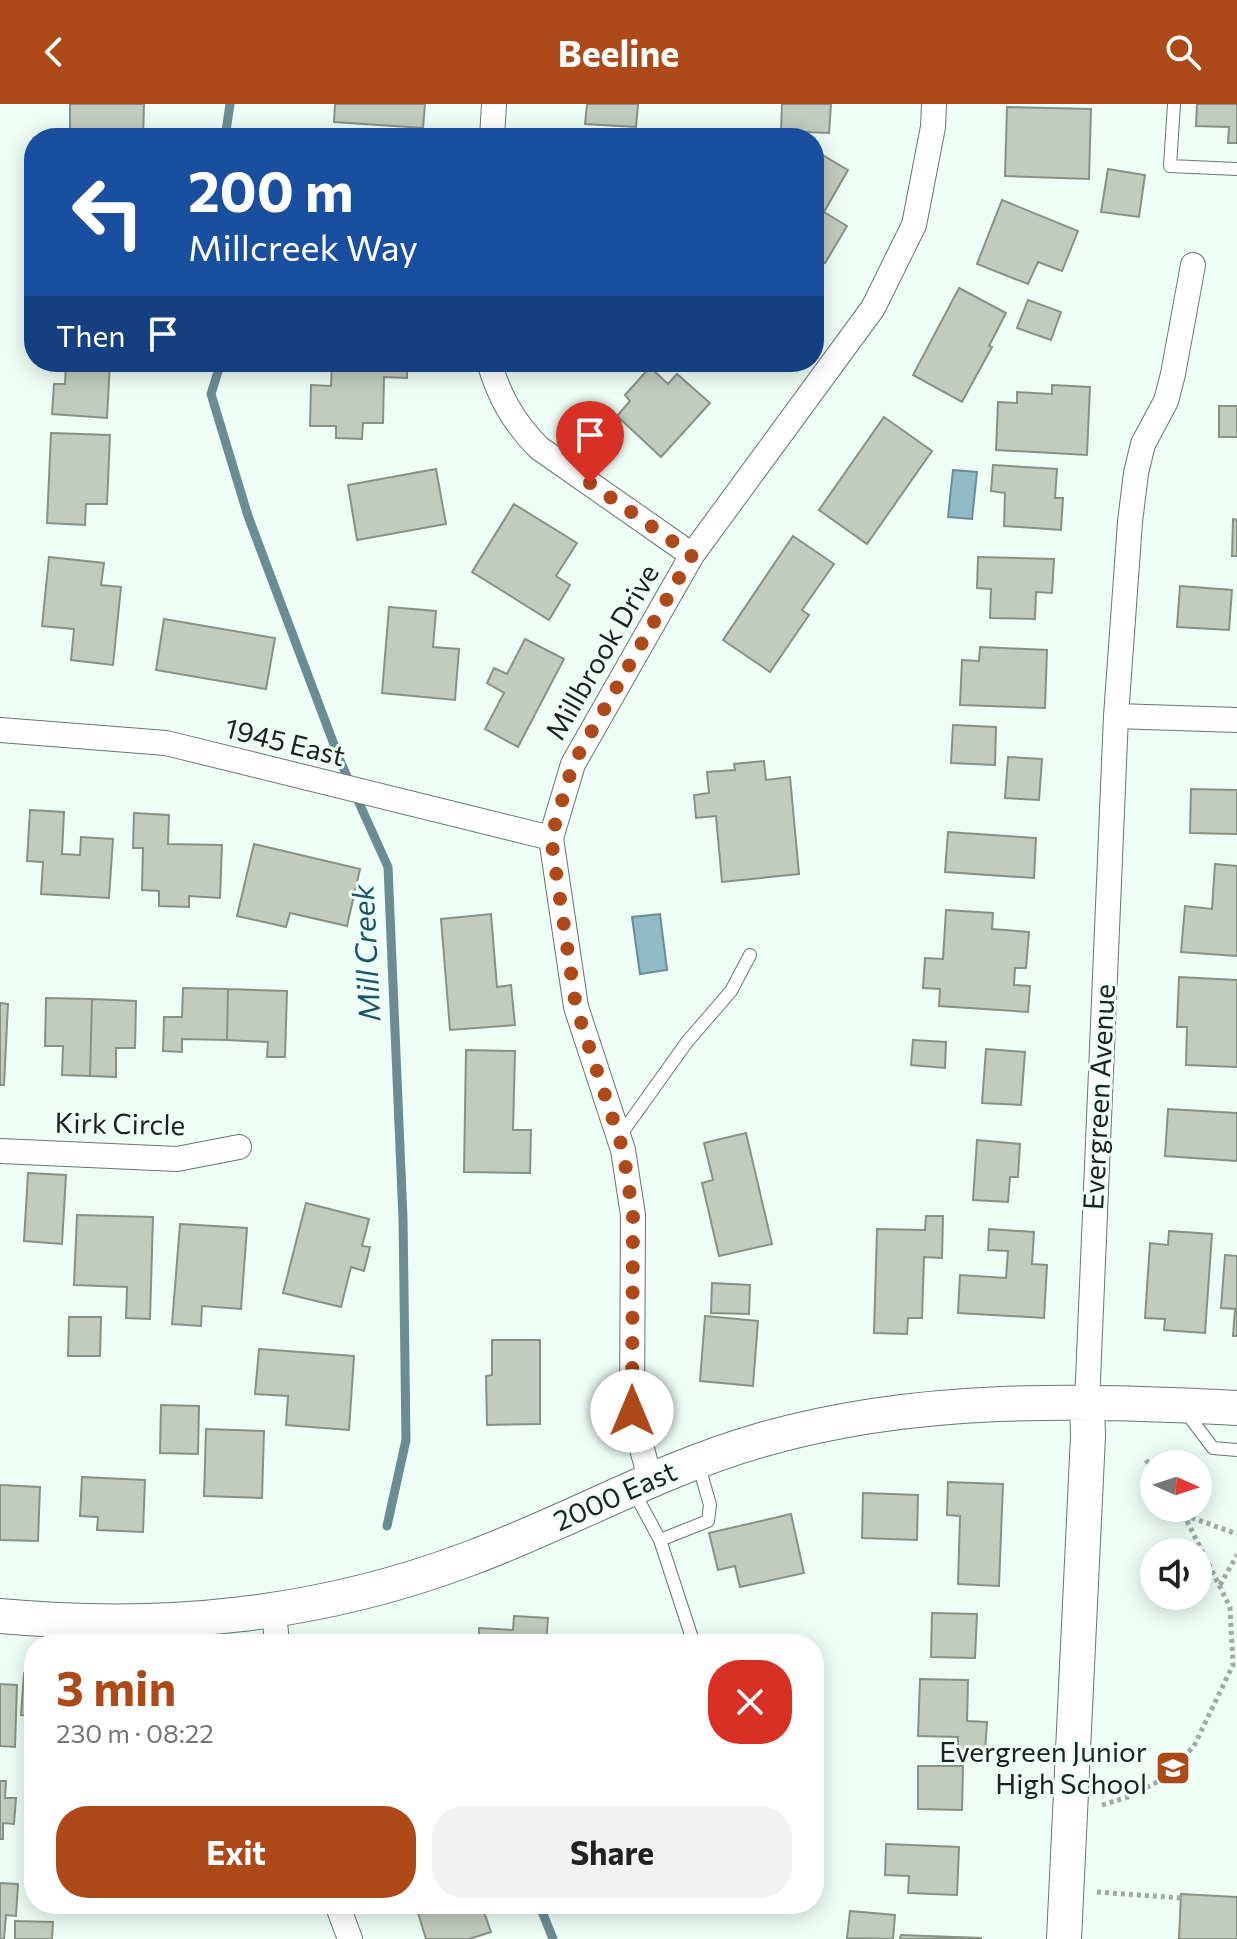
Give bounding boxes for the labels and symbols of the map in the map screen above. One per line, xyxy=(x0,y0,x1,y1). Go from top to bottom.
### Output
pin xyxy=(556,401,624,483)
street label: Millbrook Drive xyxy=(537,558,665,745)
street label: 1945 East xyxy=(222,710,349,772)
water label: Mill Creek xyxy=(342,883,387,1023)
street label: Evergreen Avenue xyxy=(1075,983,1121,1211)
street label: Kirk Circle xyxy=(54,1105,186,1141)
position arrow xyxy=(590,1369,674,1453)
north arrow xyxy=(1140,1450,1212,1522)
street label: 2000 East xyxy=(548,1453,681,1537)
place label: Evergreen Junior High School xyxy=(939,1734,1147,1800)
school or university icon: Evergreen Junior High School xyxy=(1154,1749,1192,1787)

